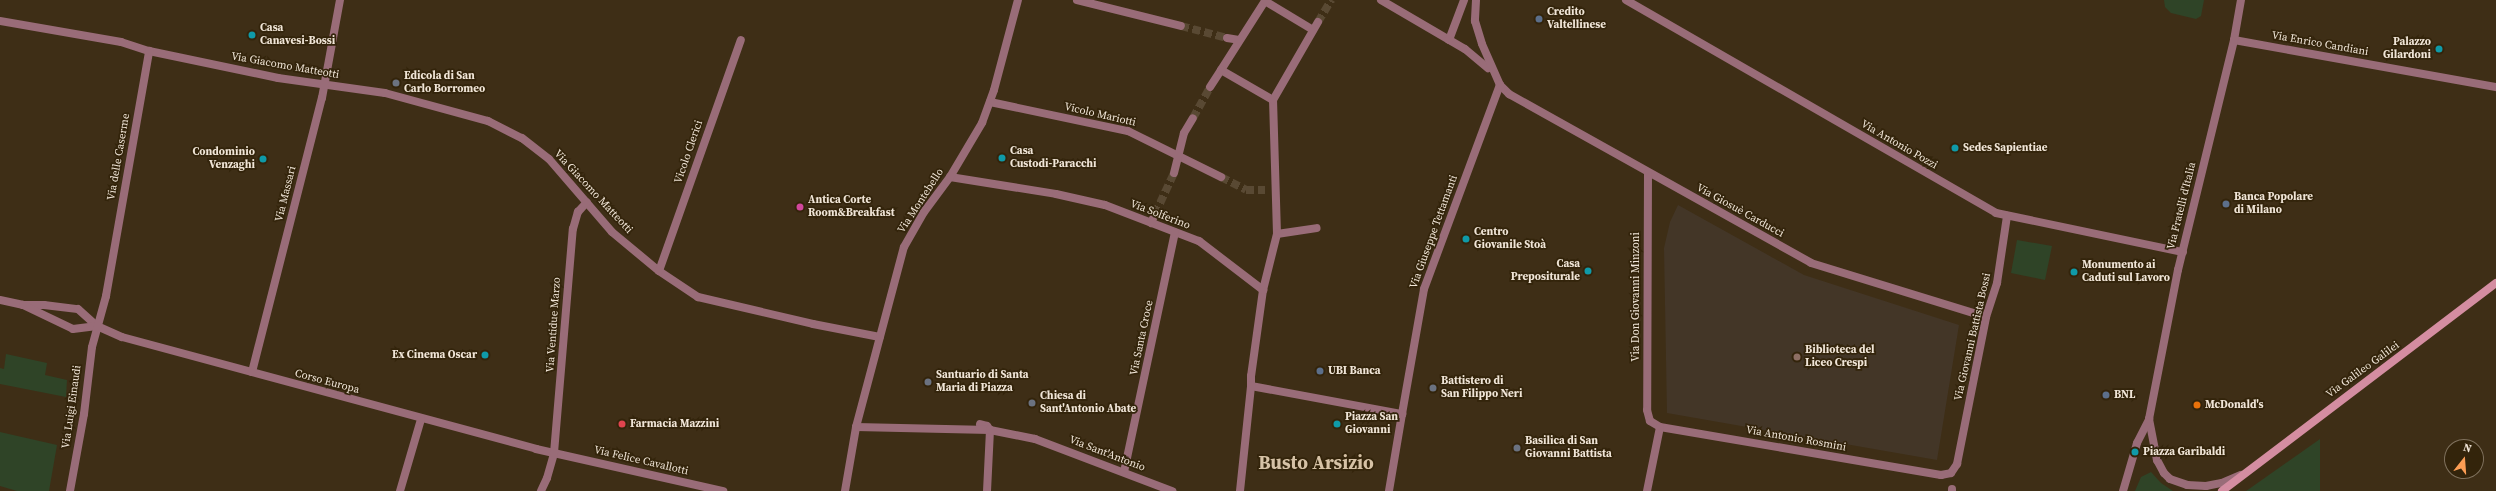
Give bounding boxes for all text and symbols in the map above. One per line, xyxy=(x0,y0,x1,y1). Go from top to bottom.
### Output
place label: Credito Valtellinese xyxy=(1547,6,1606,32)
marker: Credito Valtellinese xyxy=(1534,14,1544,24)
place label: Casa Canavesi-Bossi xyxy=(260,22,335,48)
street label: Via Enrico Candiani xyxy=(2271,29,2369,59)
marker: Casa Canavesi-Bossi xyxy=(247,30,257,40)
place label: Palazzo Gilardoni xyxy=(2383,36,2431,62)
marker: Palazzo Gilardoni xyxy=(2434,44,2444,54)
street label: Via Giacomo Matteotti xyxy=(230,50,340,82)
place label: Edicola di San Carlo Borromeo xyxy=(404,70,485,96)
marker: Edicola di San Carlo Borromeo xyxy=(391,78,401,88)
street label: Vicolo Mariotti xyxy=(1063,100,1137,130)
street label: Via delle Caserme xyxy=(105,112,133,202)
street label: Via Antonio Pozzi xyxy=(1858,118,1940,172)
street label: Vicolo Clerici xyxy=(672,119,706,185)
place label: Sedes Sapientiae xyxy=(1963,141,2048,155)
marker: Sedes Sapientiae xyxy=(1950,143,1960,153)
place label: Casa Custodi-Paracchi xyxy=(1010,145,1097,171)
place label: Condominio Venzaghi xyxy=(192,146,255,172)
street label: Via Giacomo Matteotti xyxy=(551,147,635,237)
marker: Casa Custodi-Paracchi xyxy=(997,153,1007,163)
marker: Condominio Venzaghi xyxy=(258,154,268,164)
street label: Via Fratelli d'Italia xyxy=(2165,161,2199,251)
street label: Via Massari xyxy=(273,165,299,223)
street label: Via Montebello xyxy=(895,166,947,236)
street label: Via Giuseppe Tettamanti xyxy=(1407,173,1461,291)
street label: Via Giosuè Carducci xyxy=(1694,181,1786,241)
place label: Banca Popolare di Milano xyxy=(2234,191,2313,217)
place label: Antica Corte Room&Breakfast xyxy=(808,194,895,220)
street label: Via Solferino xyxy=(1128,197,1192,233)
marker: Banca Popolare di Milano xyxy=(2221,199,2231,209)
marker: Antica Corte Room&Breakfast xyxy=(795,202,805,212)
place label: Centro Giovanile Stoà xyxy=(1474,226,1546,252)
street label: Via Don Giovanni Minzoni xyxy=(1629,232,1643,362)
marker: Centro Giovanile Stoà xyxy=(1461,234,1471,244)
place label: Casa Prepositurale xyxy=(1511,258,1580,284)
place label: Monumento ai Caduti sul Lavoro xyxy=(2082,259,2170,285)
marker: Casa Prepositurale xyxy=(1583,266,1593,276)
marker: Monumento ai Caduti sul Lavoro xyxy=(2069,267,2079,277)
street label: Via Giovanni Battista Bossi xyxy=(1952,272,1994,402)
street label: Via Ventidue Marzo xyxy=(544,277,564,373)
street label: Via Santa Croce xyxy=(1128,299,1156,377)
street label: Via Galileo Galilei xyxy=(2324,339,2402,401)
place label: Biblioteca del Liceo Crespi xyxy=(1805,344,1875,370)
place label: Ex Cinema Oscar xyxy=(392,348,477,362)
marker: Ex Cinema Oscar xyxy=(480,350,490,360)
marker: Biblioteca del Liceo Crespi xyxy=(1792,352,1802,362)
street label: Via Luigi Einaudi xyxy=(60,364,84,450)
place label: UBI Banca xyxy=(1328,364,1381,378)
marker: UBI Banca xyxy=(1315,366,1325,376)
street label: Corso Europa xyxy=(293,367,361,397)
place label: Santuario di Santa Maria di Piazza xyxy=(936,369,1029,395)
place label: Battistero di San Filippo Neri xyxy=(1441,375,1522,401)
marker: Santuario di Santa Maria di Piazza xyxy=(923,377,933,387)
marker: Battistero di San Filippo Neri xyxy=(1428,383,1438,393)
place label: BNL xyxy=(2114,388,2135,402)
place label: Chiesa di Sant'Antonio Abate xyxy=(1040,390,1136,416)
marker: BNL xyxy=(2101,390,2111,400)
marker: Chiesa di Sant'Antonio Abate xyxy=(1027,398,1037,408)
place label: McDonald's xyxy=(2205,398,2263,412)
marker: McDonald's xyxy=(2192,400,2202,410)
place label: Piazza San Giovanni xyxy=(1345,411,1398,437)
place label: Farmacia Mazzini xyxy=(630,417,719,431)
marker: Farmacia Mazzini xyxy=(617,419,627,429)
marker: Piazza San Giovanni xyxy=(1332,419,1342,429)
street label: Via Antonio Rosmini xyxy=(1745,424,1847,454)
street label: Via Sant'Antonio xyxy=(1067,433,1147,475)
place label: Basilica di San Giovanni Battista xyxy=(1525,435,1612,461)
north arrow xyxy=(2444,439,2484,479)
text: N xyxy=(2461,440,2473,456)
marker: Basilica di San Giovanni Battista xyxy=(1512,443,1522,453)
street label: Via Felice Cavallotti xyxy=(593,444,689,478)
place label: Piazza Garibaldi xyxy=(2143,445,2225,459)
marker: Piazza Garibaldi xyxy=(2130,447,2140,457)
district label: Busto Arsizio xyxy=(1258,452,1374,474)

